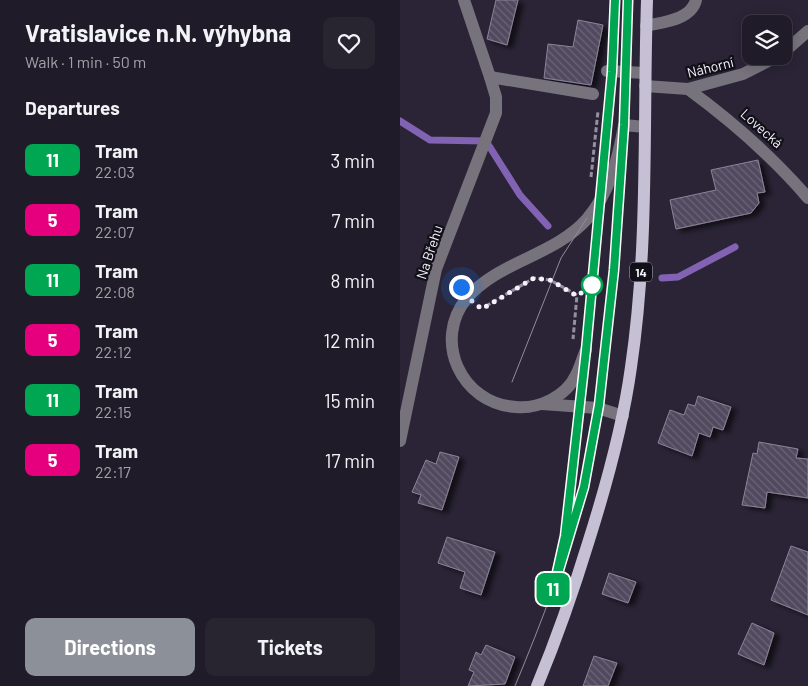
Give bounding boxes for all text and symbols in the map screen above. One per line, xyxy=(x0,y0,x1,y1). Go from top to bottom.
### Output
map controls xyxy=(742,15,792,65)
button: layers xyxy=(742,15,792,65)
button: heart xyxy=(323,17,375,69)
text: Vratislavice n.N. výhybna xyxy=(25,18,291,47)
text: Walk · 1 min · 50 m xyxy=(25,52,146,71)
street label: Náhorní xyxy=(685,53,735,81)
text: Departures xyxy=(25,96,120,119)
street label: Lovecká xyxy=(738,105,786,151)
text: Tram xyxy=(95,139,138,162)
text: 11 xyxy=(46,149,59,171)
text: 3 min xyxy=(331,149,375,172)
text: 22:03 xyxy=(95,162,135,181)
text: Tram xyxy=(95,199,138,222)
text: 5 xyxy=(48,209,57,231)
text: 7 min xyxy=(331,209,375,232)
text: 22:07 xyxy=(95,222,134,241)
street label: Na Břehu xyxy=(412,223,446,281)
text: Tram xyxy=(95,259,138,282)
road number: 14 xyxy=(630,262,652,282)
text: 11 xyxy=(46,269,59,291)
text: 8 min xyxy=(331,269,375,292)
unlabelled marker xyxy=(581,274,603,296)
your location xyxy=(449,275,474,300)
text: 22:08 xyxy=(95,282,135,301)
text: Tram xyxy=(95,319,138,342)
text: 5 xyxy=(48,329,57,351)
text: 12 min xyxy=(324,329,375,352)
text: 22:12 xyxy=(95,342,132,361)
text: Tram xyxy=(95,379,138,402)
text: 11 xyxy=(46,389,59,411)
text: 15 min xyxy=(324,389,375,412)
text: 22:15 xyxy=(95,402,131,421)
text: Tram xyxy=(95,439,138,462)
text: 5 xyxy=(48,449,57,471)
text: 17 min xyxy=(325,449,375,472)
text: 22:17 xyxy=(95,462,131,481)
line badge: 11 xyxy=(530,573,576,605)
text: 11 xyxy=(547,578,559,600)
button: Directions xyxy=(25,618,195,676)
button: Tickets xyxy=(205,618,375,676)

